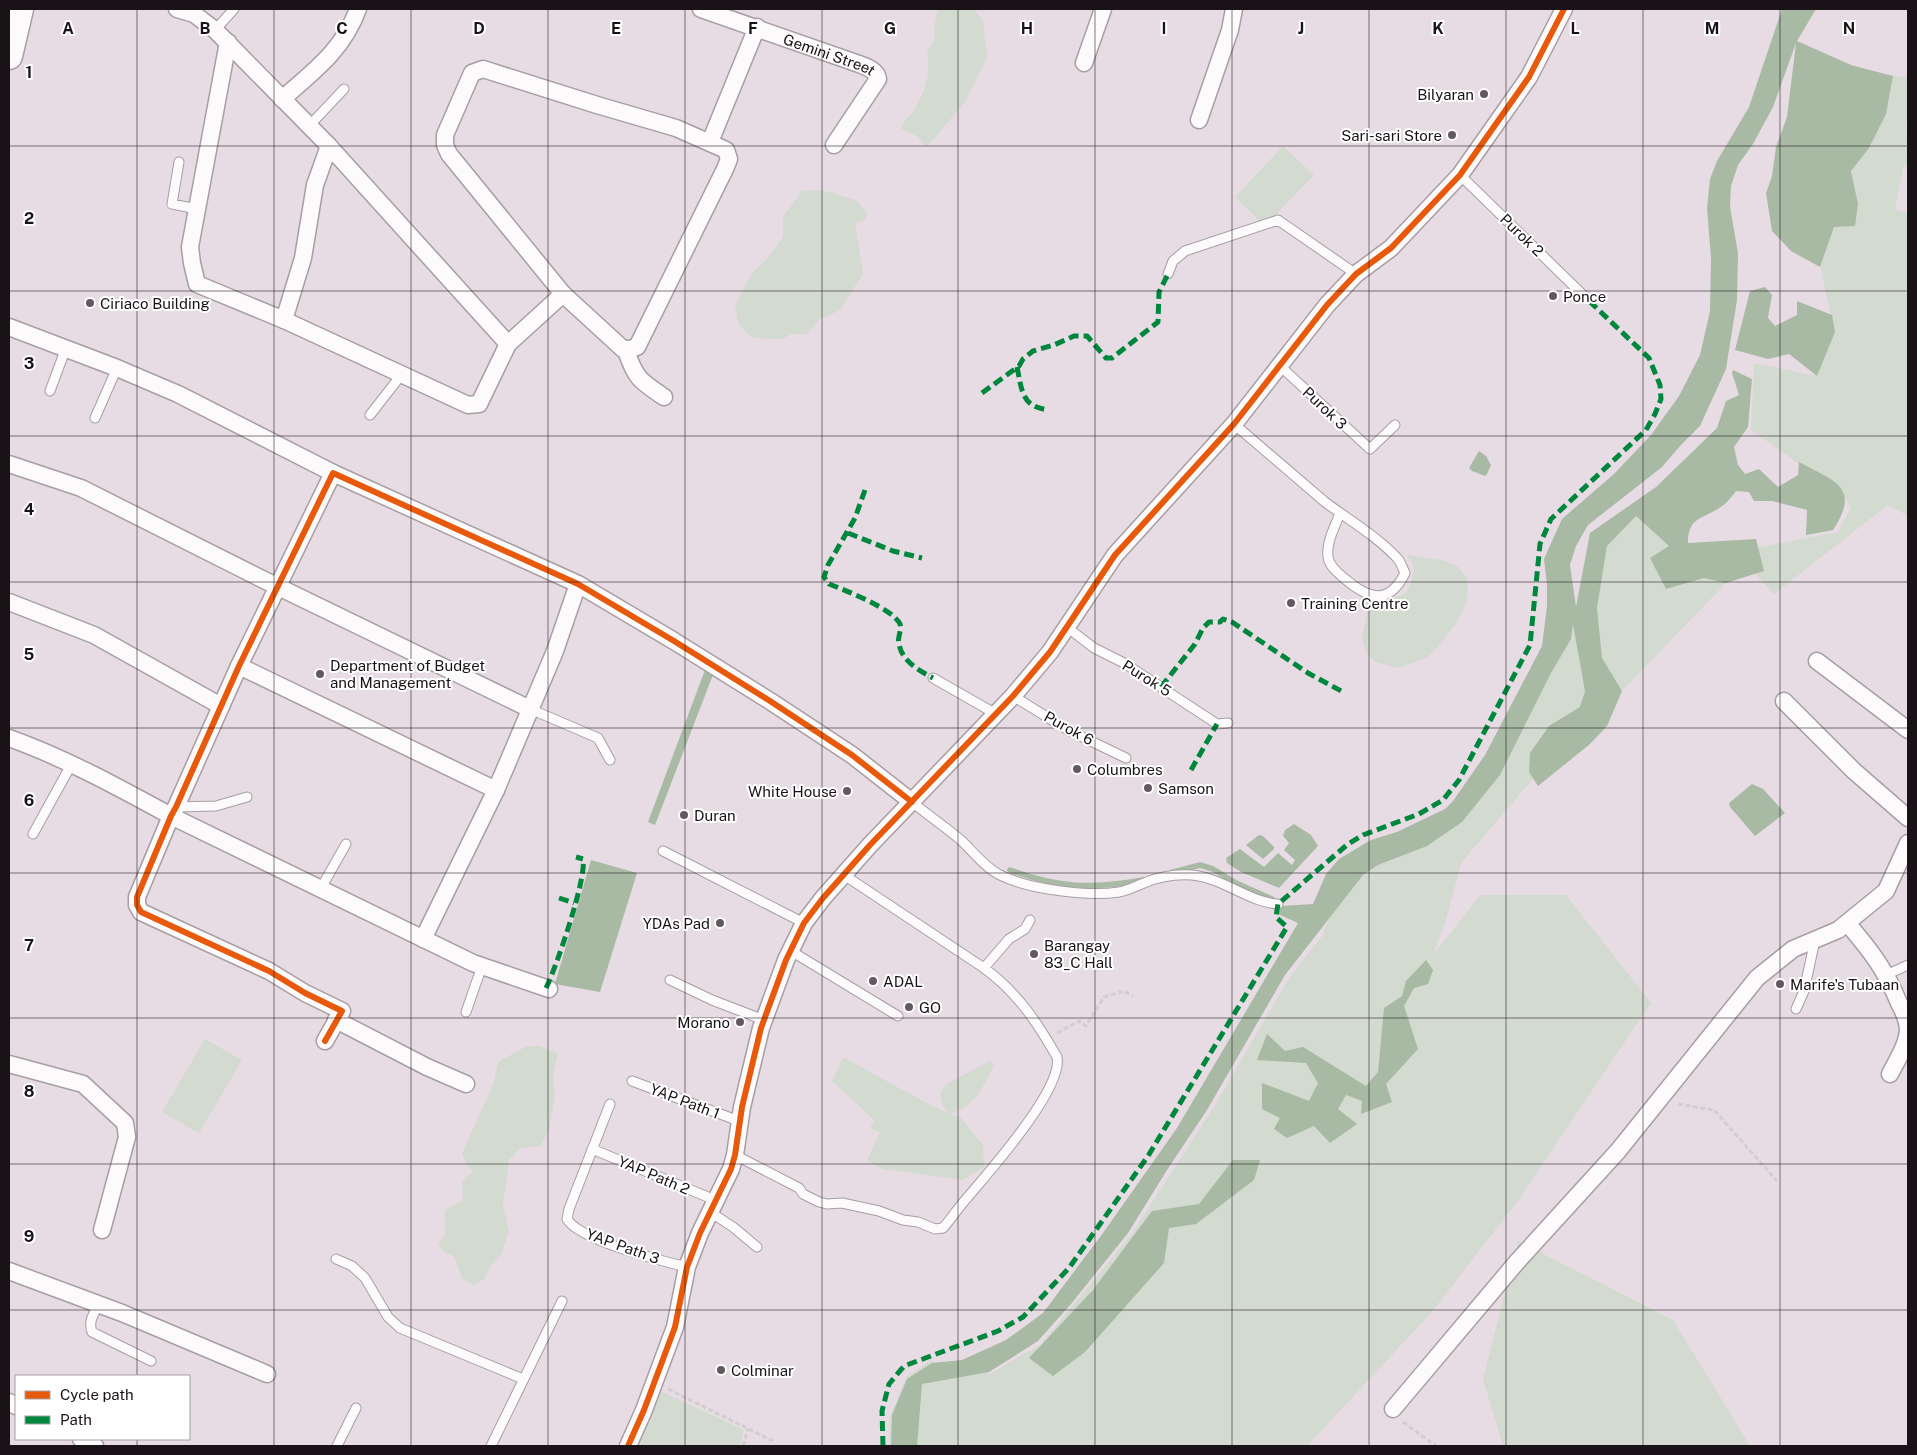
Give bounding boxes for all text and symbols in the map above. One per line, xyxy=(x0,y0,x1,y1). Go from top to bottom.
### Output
text: A xyxy=(62,19,74,38)
text: B xyxy=(200,19,211,38)
text: C xyxy=(336,19,348,38)
text: D xyxy=(473,19,485,38)
text: E xyxy=(611,19,621,38)
text: F xyxy=(748,19,758,38)
text: G xyxy=(884,19,896,38)
text: H xyxy=(1021,19,1033,38)
text: I xyxy=(1162,19,1166,38)
text: J xyxy=(1298,19,1304,38)
text: K xyxy=(1432,19,1444,38)
text: L xyxy=(1570,19,1580,38)
text: M xyxy=(1705,19,1719,38)
text: N xyxy=(1843,19,1855,38)
street label: Gemini Street xyxy=(781,30,879,78)
text: 1 xyxy=(26,63,32,82)
place label: Bilyaran xyxy=(1417,86,1474,103)
marker: Bilyaran xyxy=(1478,88,1490,100)
place label: Sari-sari Store xyxy=(1341,127,1442,144)
marker: Sari-sari Store xyxy=(1446,129,1458,141)
text: 2 xyxy=(24,209,34,228)
street label: Purok 2 xyxy=(1497,210,1547,260)
place label: Ponce xyxy=(1563,288,1606,305)
marker: Ponce xyxy=(1547,290,1559,302)
place label: Ciriaco Building xyxy=(100,295,210,312)
marker: Ciriaco Building xyxy=(84,297,96,309)
text: 3 xyxy=(24,354,34,373)
street label: Purok 3 xyxy=(1299,383,1351,433)
text: 4 xyxy=(24,500,35,519)
place label: Training Centre xyxy=(1301,595,1408,612)
marker: Training Centre xyxy=(1285,597,1297,609)
text: 5 xyxy=(24,645,35,664)
street label: Purok 5 xyxy=(1120,656,1174,700)
place label: Department of Budget and Management xyxy=(330,657,485,691)
marker: Department of Budget and Management xyxy=(314,668,326,680)
street label: Purok 6 xyxy=(1041,707,1097,749)
place label: Columbres xyxy=(1087,761,1163,778)
marker: Columbres xyxy=(1071,763,1083,775)
place label: Samson xyxy=(1158,780,1214,797)
marker: Samson xyxy=(1142,782,1154,794)
place label: White House xyxy=(748,783,837,800)
marker: White House xyxy=(841,785,853,797)
text: 6 xyxy=(24,791,34,810)
place label: Duran xyxy=(694,807,736,824)
marker: Duran xyxy=(678,809,690,821)
place label: YDAs Pad xyxy=(643,915,710,932)
marker: YDAs Pad xyxy=(714,917,726,929)
text: 7 xyxy=(24,936,34,955)
place label: Barangay 83_C Hall xyxy=(1044,937,1113,971)
marker: Barangay 83_C Hall xyxy=(1028,948,1040,960)
place label: ADAL xyxy=(883,973,923,990)
marker: ADAL xyxy=(867,975,879,987)
place label: Marife's Tubaan xyxy=(1790,976,1899,993)
marker: Marife's Tubaan xyxy=(1774,978,1786,990)
place label: GO xyxy=(919,999,941,1016)
marker: GO xyxy=(903,1001,915,1013)
place label: Morano xyxy=(677,1014,730,1031)
marker: Morano xyxy=(734,1016,746,1028)
street label: YAP Path 1 xyxy=(648,1080,722,1122)
text: 8 xyxy=(24,1082,35,1101)
street label: YAP Path 2 xyxy=(616,1152,692,1198)
street label: YAP Path 3 xyxy=(584,1225,662,1267)
text: 9 xyxy=(24,1227,34,1246)
place label: Colminar xyxy=(731,1362,794,1379)
marker: Colminar xyxy=(715,1364,727,1376)
legend xyxy=(15,1375,190,1440)
text: Cycle path xyxy=(60,1386,134,1403)
text: Path xyxy=(60,1411,92,1428)

